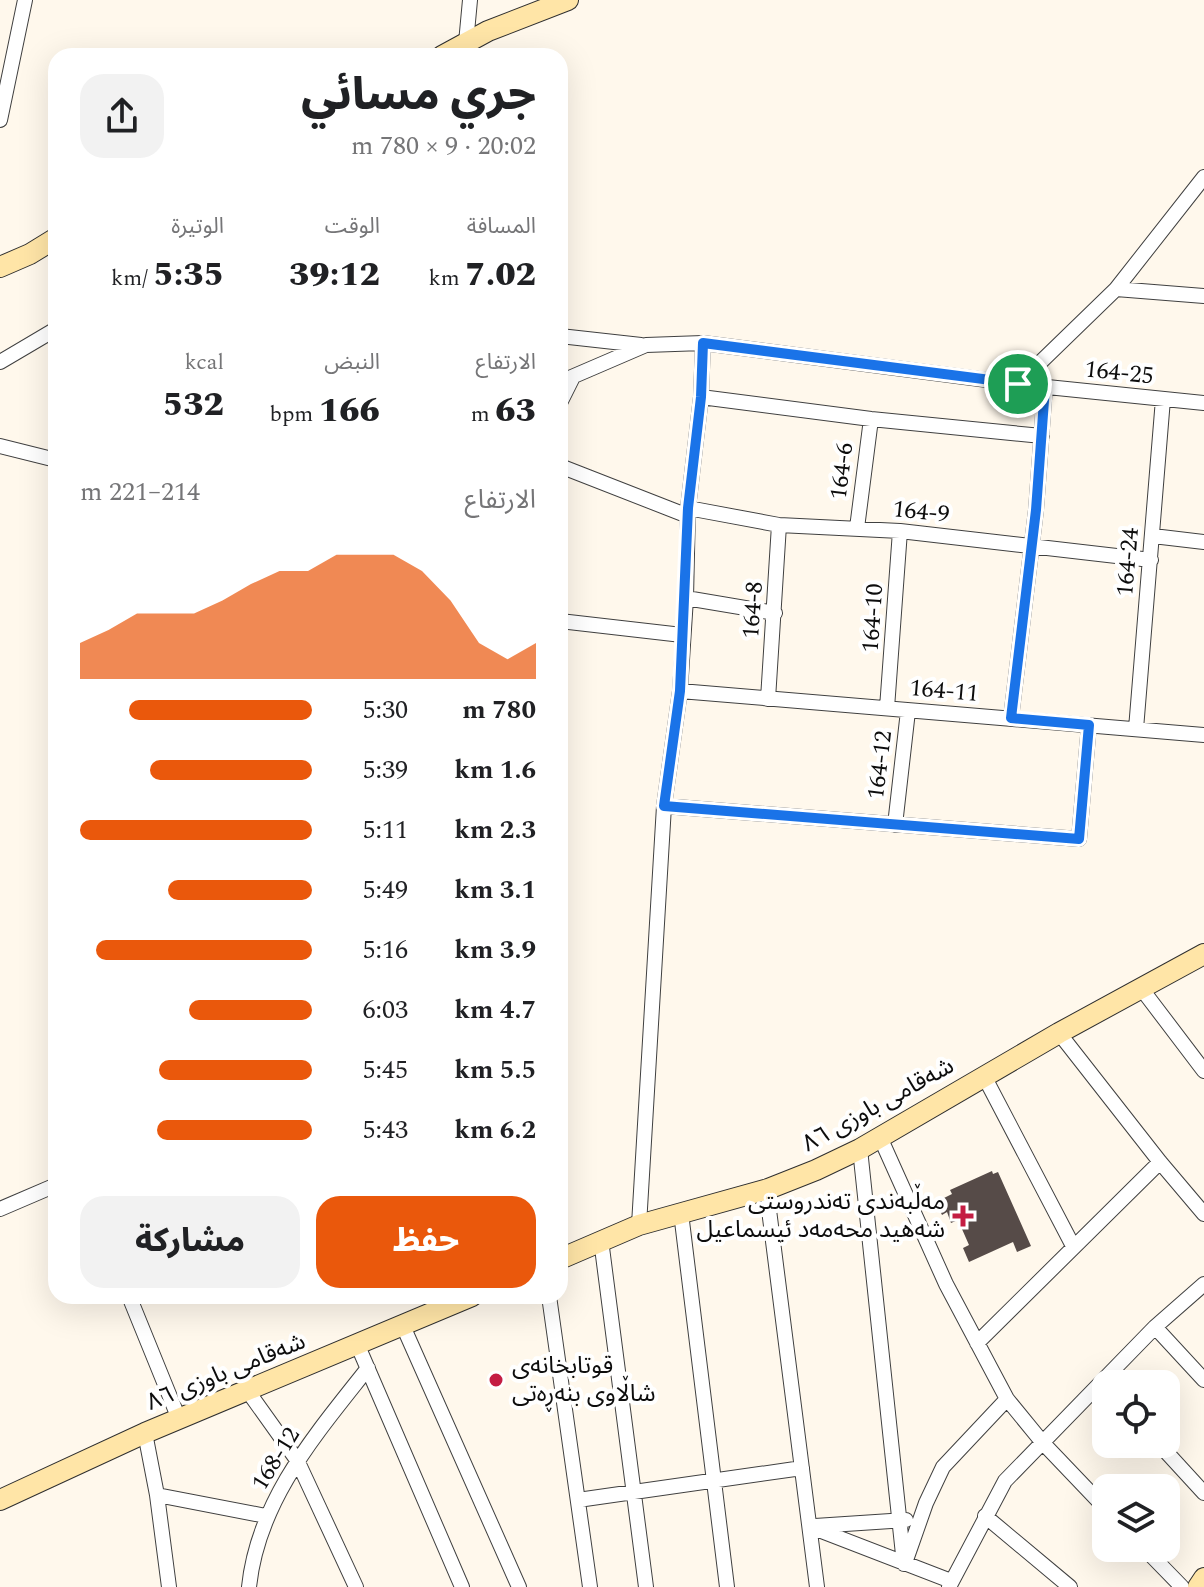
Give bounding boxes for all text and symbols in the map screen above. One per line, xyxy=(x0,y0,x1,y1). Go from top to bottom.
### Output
text: جري مسائي xyxy=(301,62,536,129)
button: share xyxy=(80,74,164,158)
text: 20:02 · 9 × 780 m xyxy=(351,126,536,166)
text: الوتيرة xyxy=(171,210,224,243)
text: الوقت xyxy=(325,210,380,243)
text: المسافة xyxy=(467,210,536,243)
text: 5:35 xyxy=(153,249,224,301)
text: 39:12 xyxy=(289,249,380,301)
text: 7.02 xyxy=(465,249,536,301)
text: /km xyxy=(111,262,153,295)
text: km xyxy=(429,262,465,295)
text: kcal xyxy=(185,346,224,379)
text: النبض xyxy=(324,346,380,379)
text: الارتفاع xyxy=(476,346,536,379)
pin xyxy=(984,350,1052,418)
street label: 164-25 xyxy=(1083,351,1155,395)
icon: arrive xyxy=(996,362,1040,406)
text: 532 xyxy=(163,379,224,431)
text: 166 xyxy=(319,385,380,437)
text: 63 xyxy=(495,385,536,437)
text: bpm xyxy=(270,398,319,431)
text: m xyxy=(471,398,495,431)
street label: 164-6 xyxy=(821,441,863,501)
text: 214–221 m xyxy=(80,472,200,512)
text: الارتفاع xyxy=(465,480,536,520)
street label: 164-9 xyxy=(891,491,951,533)
street label: 164-24 xyxy=(1107,526,1149,598)
street label: 164-8 xyxy=(733,580,773,640)
street label: 164-10 xyxy=(853,582,893,654)
street label: 164-11 xyxy=(908,670,980,712)
text: 5:30 xyxy=(362,690,408,730)
text: 780 m xyxy=(462,690,536,730)
street label: 164-12 xyxy=(858,729,902,801)
text: 5:39 xyxy=(362,750,408,790)
text: 1.6 km xyxy=(454,750,536,790)
text: 5:11 xyxy=(362,810,408,850)
text: 2.3 km xyxy=(454,810,536,850)
text: 5:49 xyxy=(362,870,408,910)
text: 3.1 km xyxy=(454,870,536,910)
text: 5:16 xyxy=(362,930,408,970)
text: 3.9 km xyxy=(454,930,536,970)
text: 6:03 xyxy=(362,990,408,1030)
text: 4.7 km xyxy=(454,990,536,1030)
street label: شەقامی باوزی ٨٦ xyxy=(795,1048,961,1162)
text: 5:45 xyxy=(362,1050,408,1090)
text: 5.5 km xyxy=(454,1050,536,1090)
text: 5:43 xyxy=(362,1110,408,1150)
text: 6.2 km xyxy=(454,1110,536,1150)
place label: مەڵبەندی تەندروستی شەهید محەمەد ئیسماعیل xyxy=(697,1183,945,1248)
button: مشاركة xyxy=(80,1196,300,1288)
button: حفظ xyxy=(316,1196,536,1288)
marker: مەڵبەندی تەندروستی شەهید محەمەد ئیسماعیل xyxy=(952,1205,974,1227)
street label: شەقامی باوزی ٨٦ xyxy=(141,1324,311,1420)
place label: قوتابخانەی شاڵاوی بنەڕەتی xyxy=(512,1348,656,1413)
map controls xyxy=(1092,1370,1180,1562)
button: locate xyxy=(1092,1370,1180,1458)
marker: قوتابخانەی شاڵاوی بنەڕەتی xyxy=(487,1371,505,1389)
street label: 168-12 xyxy=(242,1420,310,1498)
button: layers xyxy=(1092,1474,1180,1562)

